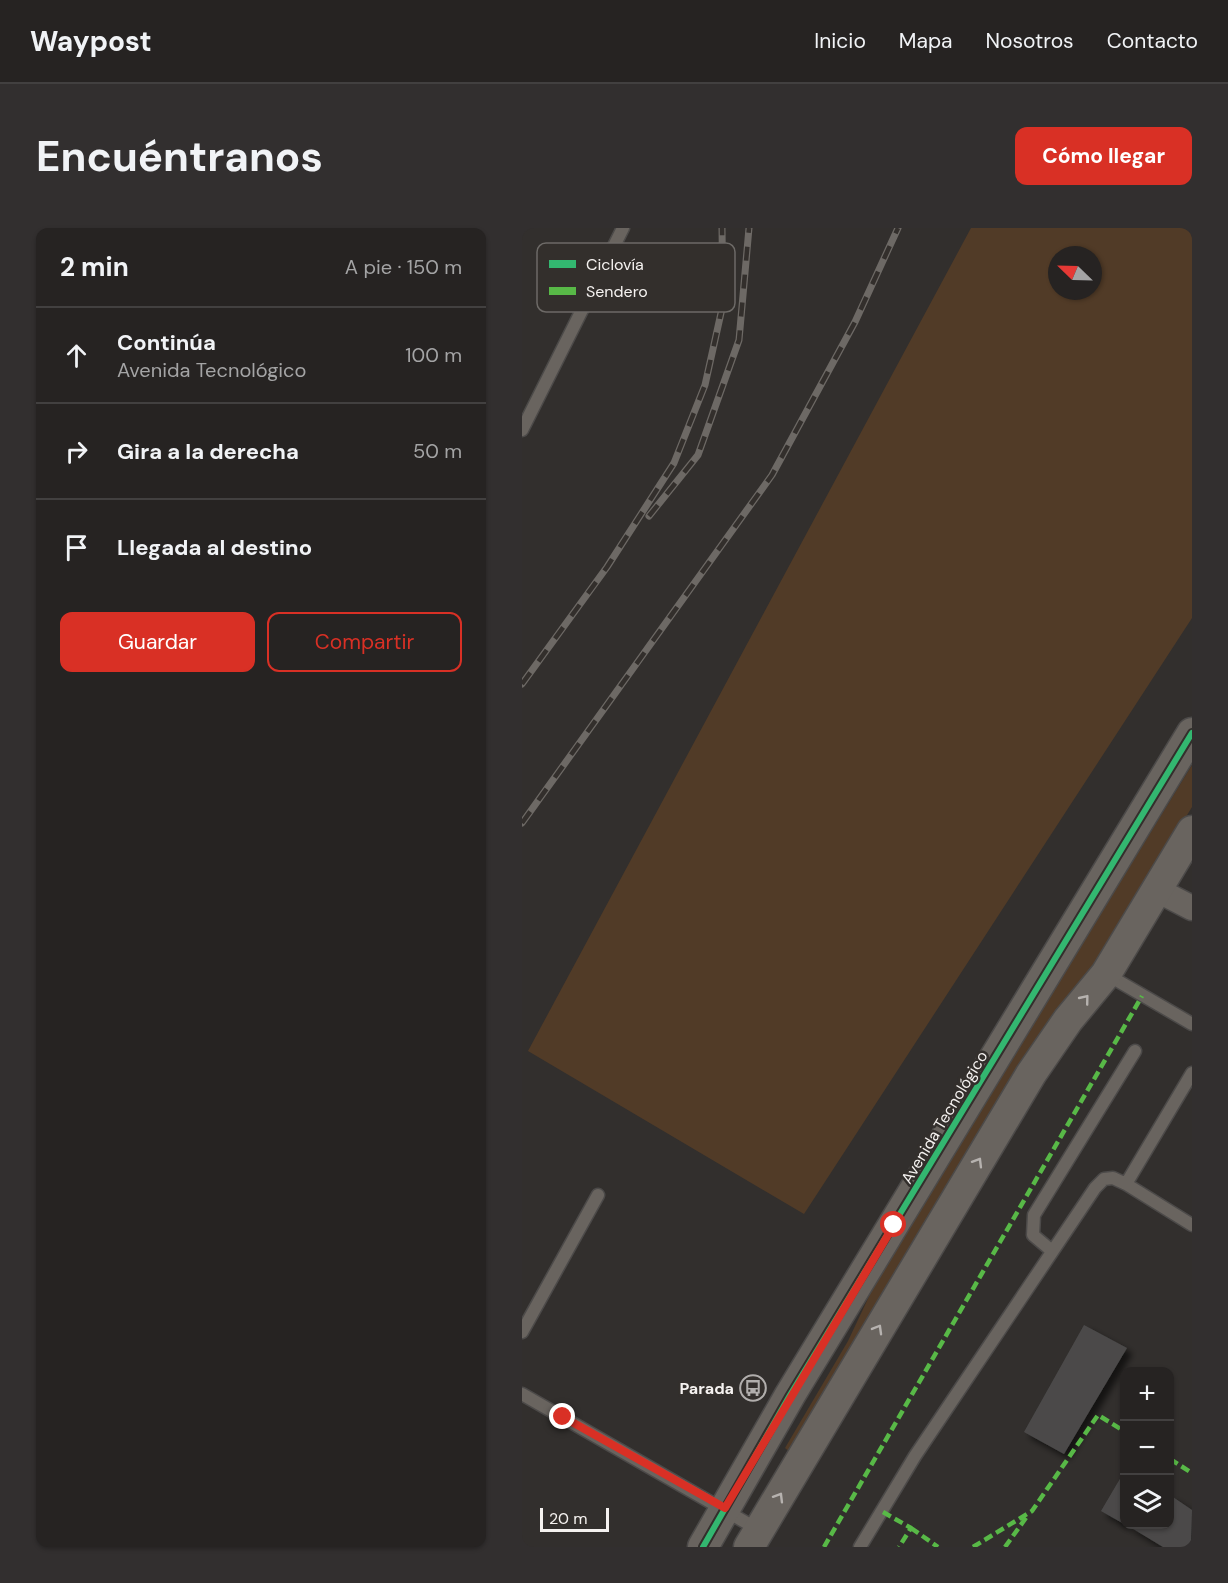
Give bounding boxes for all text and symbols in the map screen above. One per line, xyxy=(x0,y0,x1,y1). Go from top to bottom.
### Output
text: Waypost xyxy=(30,23,152,60)
text: Inicio xyxy=(814,27,866,55)
text: Mapa xyxy=(899,27,953,55)
text: Nosotros xyxy=(986,27,1074,55)
text: Contacto xyxy=(1107,27,1198,55)
button: Cómo llegar xyxy=(1015,127,1192,185)
text: Encuéntranos xyxy=(36,129,323,184)
legend xyxy=(537,243,735,312)
north arrow xyxy=(1048,246,1102,300)
text: 2 min xyxy=(60,250,129,284)
text: A pie · 150 m xyxy=(345,254,462,280)
text: Ciclovía xyxy=(586,254,644,275)
text: Sendero xyxy=(586,281,648,302)
text: Continúa xyxy=(117,328,216,357)
icon: ahead xyxy=(60,339,93,372)
text: 100 m xyxy=(405,342,462,368)
text: Avenida Tecnológico xyxy=(117,357,306,383)
icon: right xyxy=(60,435,93,468)
text: Gira a la derecha xyxy=(117,437,299,466)
text: 50 m xyxy=(413,438,462,464)
icon: arrive xyxy=(60,531,93,564)
text: Llegada al destino xyxy=(117,533,312,562)
button: Guardar xyxy=(60,612,255,672)
button: Compartir xyxy=(267,612,462,672)
one-way arrow xyxy=(1078,995,1089,1006)
street label: Avenida Tecnológico xyxy=(896,1047,992,1188)
one-way arrow xyxy=(970,1158,982,1168)
route start xyxy=(880,1211,906,1237)
one-way arrow xyxy=(871,1325,882,1335)
map controls xyxy=(1120,1367,1174,1529)
button: + xyxy=(1120,1367,1174,1421)
bus stop icon: Parada xyxy=(738,1373,768,1403)
place label: Parada xyxy=(680,1378,734,1399)
route end xyxy=(549,1403,575,1429)
button: − xyxy=(1120,1421,1174,1475)
button: layers xyxy=(1120,1475,1174,1529)
one-way arrow xyxy=(772,1493,784,1503)
scale bar xyxy=(540,1505,609,1532)
text: 20 m xyxy=(549,1508,588,1529)

